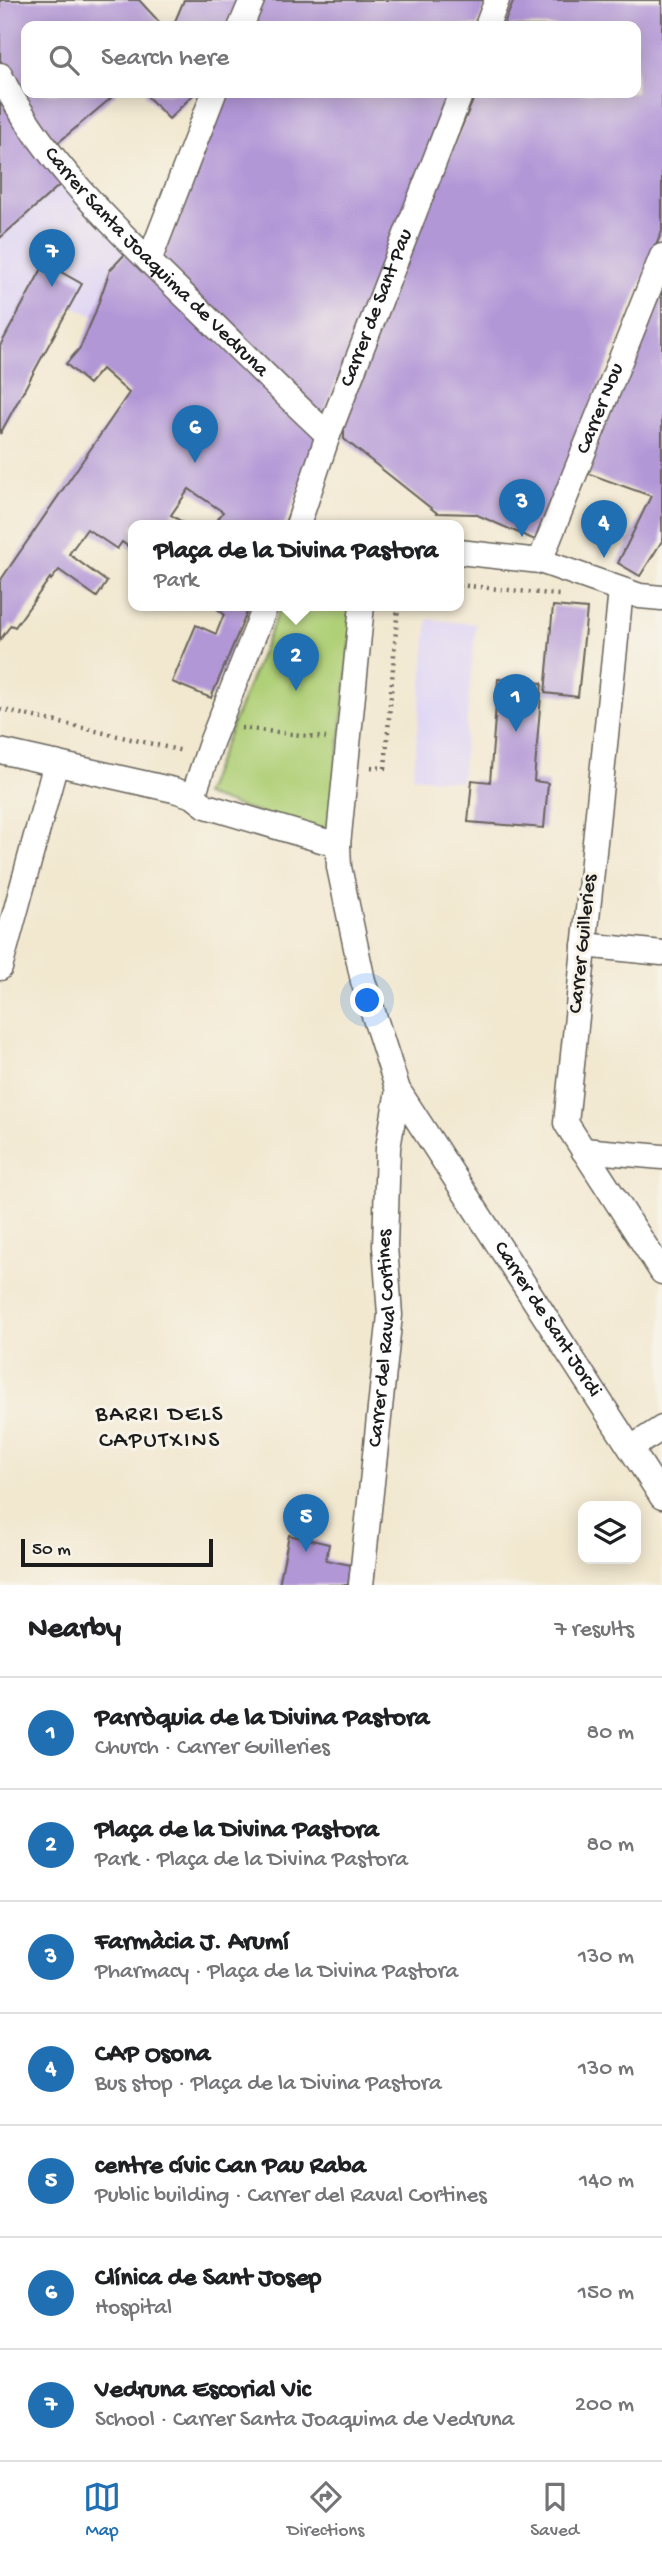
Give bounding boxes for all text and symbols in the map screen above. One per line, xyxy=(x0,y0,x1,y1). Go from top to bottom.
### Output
search box xyxy=(21,21,641,98)
icon: search xyxy=(45,41,83,79)
text: Search here xyxy=(101,44,229,75)
street label: Carrer Santa Joaquima de Vedruna xyxy=(38,142,274,384)
street label: Carrer de Sant Pau xyxy=(335,225,419,391)
pin: 7 xyxy=(29,229,75,287)
street label: Carrer Nou xyxy=(572,360,630,458)
pin: 6 xyxy=(172,405,218,463)
pin: 3 xyxy=(499,479,545,537)
pin: 4 xyxy=(581,500,627,558)
popup xyxy=(128,520,464,611)
text: Plaça de la Divina Pastora xyxy=(154,537,438,568)
text: Park xyxy=(154,568,198,595)
pin: 2 xyxy=(273,633,319,691)
pin: 1 xyxy=(493,674,539,732)
street label: Carrer Guilleries xyxy=(564,872,604,1015)
your location xyxy=(350,983,384,1017)
street label: Carrer del Raval Cortines xyxy=(363,1228,403,1448)
street label: Carrer de Sant Jordi xyxy=(487,1237,607,1402)
district label: BARRI DELS CAPUTXINS xyxy=(95,1402,224,1455)
pin: 5 xyxy=(283,1494,329,1552)
map controls xyxy=(578,1501,641,1564)
button: layers xyxy=(578,1501,641,1564)
scale bar xyxy=(21,1536,214,1568)
text: 50 m xyxy=(32,1539,71,1562)
text: Nearby xyxy=(28,1613,121,1648)
text: 7 results xyxy=(554,1617,634,1644)
text: Parròquia de la Divina Pastora xyxy=(95,1704,430,1735)
text: 1 xyxy=(46,1720,56,1747)
text: 80 m xyxy=(587,1720,634,1747)
text: Church · Carrer Guilleries xyxy=(95,1735,330,1762)
text: Plaça de la Divina Pastora xyxy=(95,1816,379,1847)
text: 2 xyxy=(45,1832,57,1859)
text: 80 m xyxy=(587,1832,634,1859)
text: Park · Plaça de la Divina Pastora xyxy=(95,1847,408,1874)
text: Farmàcia J. Arumí xyxy=(95,1928,289,1959)
text: 3 xyxy=(45,1944,57,1971)
text: 130 m xyxy=(578,1944,634,1971)
text: Pharmacy · Plaça de la Divina Pastora xyxy=(95,1959,458,1986)
text: CAP Osona xyxy=(95,2040,210,2071)
text: 4 xyxy=(46,2056,56,2083)
text: 130 m xyxy=(578,2056,634,2083)
text: Bus stop · Plaça de la Divina Pastora xyxy=(95,2071,442,2098)
text: centre cívic Can Pau Raba xyxy=(95,2152,366,2183)
text: 5 xyxy=(45,2168,57,2195)
text: 140 m xyxy=(579,2168,634,2195)
text: Public building · Carrer del Raval Cortines xyxy=(95,2183,487,2210)
text: Clínica de Sant Josep xyxy=(95,2264,321,2295)
text: 6 xyxy=(45,2280,57,2307)
text: 150 m xyxy=(578,2280,634,2307)
text: Hospital xyxy=(95,2295,172,2322)
text: Vedruna Escorial Vic xyxy=(95,2376,311,2407)
text: 7 xyxy=(45,2392,57,2419)
text: 200 m xyxy=(575,2392,634,2419)
text: School · Carrer Santa Joaquima de Vedruna xyxy=(95,2407,514,2434)
tab: Map xyxy=(83,2478,121,2543)
tab: Directions xyxy=(287,2478,364,2543)
tab: Saved xyxy=(530,2478,579,2543)

